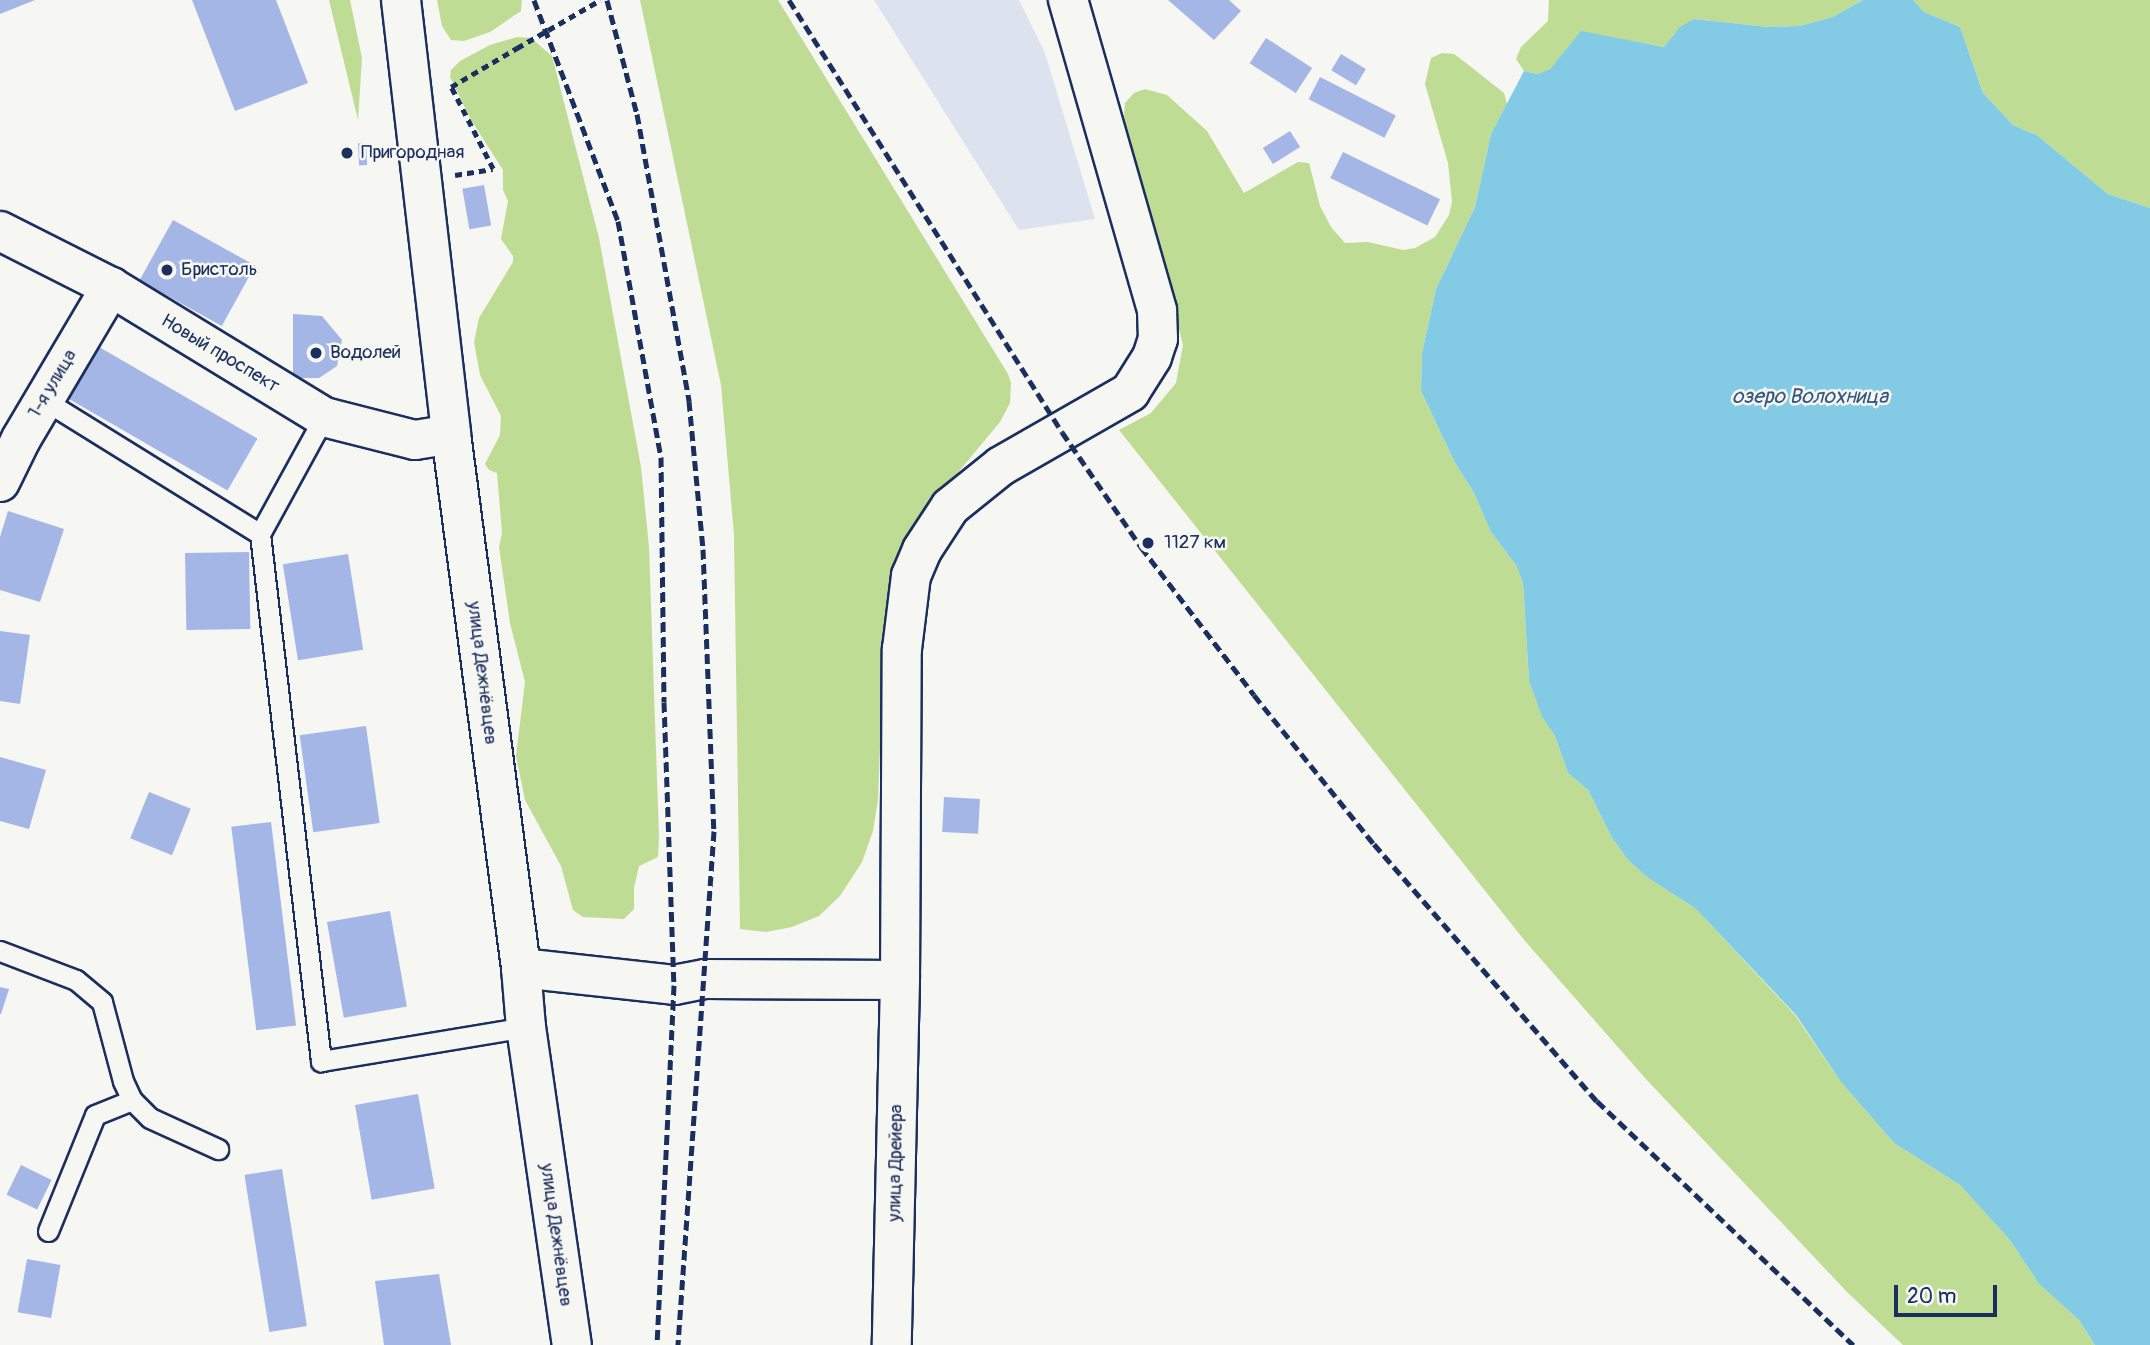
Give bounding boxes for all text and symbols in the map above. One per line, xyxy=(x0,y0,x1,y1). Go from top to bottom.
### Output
place label: Пригородная xyxy=(361,142,464,164)
marker: Пригородная xyxy=(339,145,355,161)
place label: Бристоль xyxy=(181,259,258,281)
marker: Бристоль xyxy=(159,262,175,278)
street label: Новый проспект xyxy=(157,310,283,398)
place label: Водолей xyxy=(330,342,401,364)
marker: Водолей xyxy=(308,345,324,361)
street label: 1-я улица xyxy=(24,346,82,422)
water label: озеро Волохница xyxy=(1732,384,1888,410)
place label: 1127 км xyxy=(1164,532,1226,554)
marker: 1127 км xyxy=(1138,533,1158,553)
street label: улица Дежнёвцев xyxy=(462,600,502,746)
street label: улица Дрейера xyxy=(884,1104,908,1222)
street label: улица Дежнёвцев xyxy=(535,1162,577,1308)
scale bar xyxy=(1898,1272,2001,1316)
text: 20 m xyxy=(1907,1283,1956,1310)

